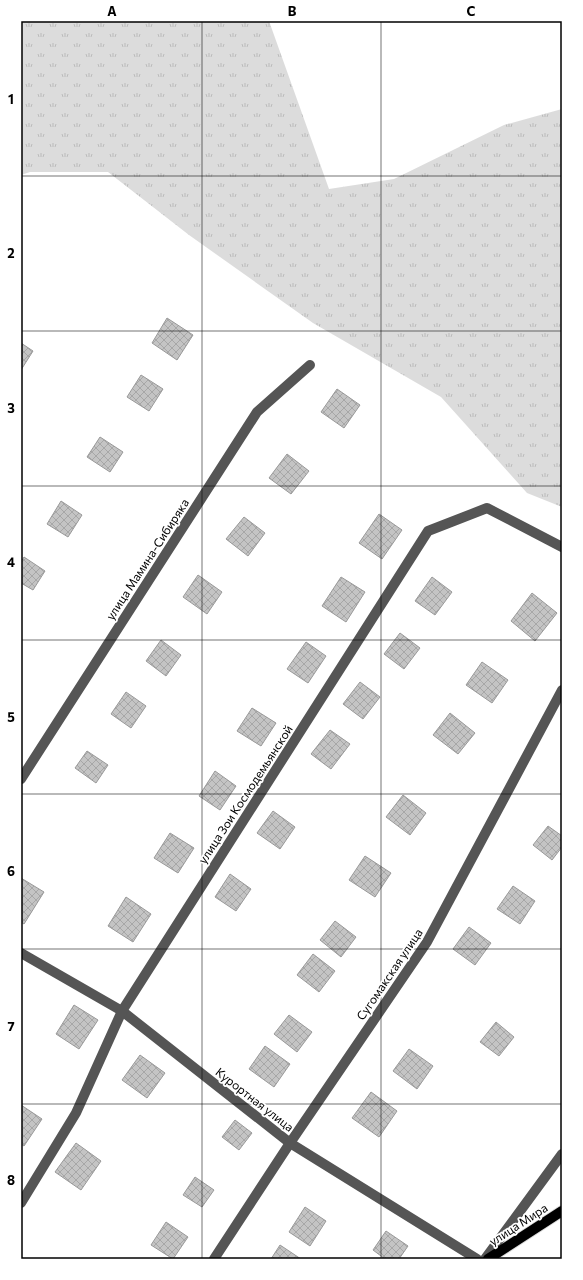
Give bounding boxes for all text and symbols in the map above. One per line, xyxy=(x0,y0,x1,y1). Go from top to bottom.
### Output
text: A xyxy=(107,3,117,19)
text: B xyxy=(288,3,297,19)
text: C xyxy=(467,3,476,19)
text: 1 xyxy=(8,91,14,107)
text: 2 xyxy=(7,245,15,261)
text: 3 xyxy=(7,400,15,416)
street label: улица Мамина-Сибиряка xyxy=(103,496,191,622)
text: 4 xyxy=(7,554,15,570)
text: 5 xyxy=(7,709,15,725)
street label: улица Зои Космодемьянской xyxy=(195,722,295,866)
text: 6 xyxy=(7,863,15,879)
street label: Сугомакская улица xyxy=(353,926,425,1022)
text: 7 xyxy=(7,1018,15,1034)
street label: Курортная улица xyxy=(213,1064,297,1134)
text: 8 xyxy=(7,1172,15,1188)
street label: улица Мира xyxy=(486,1200,550,1248)

